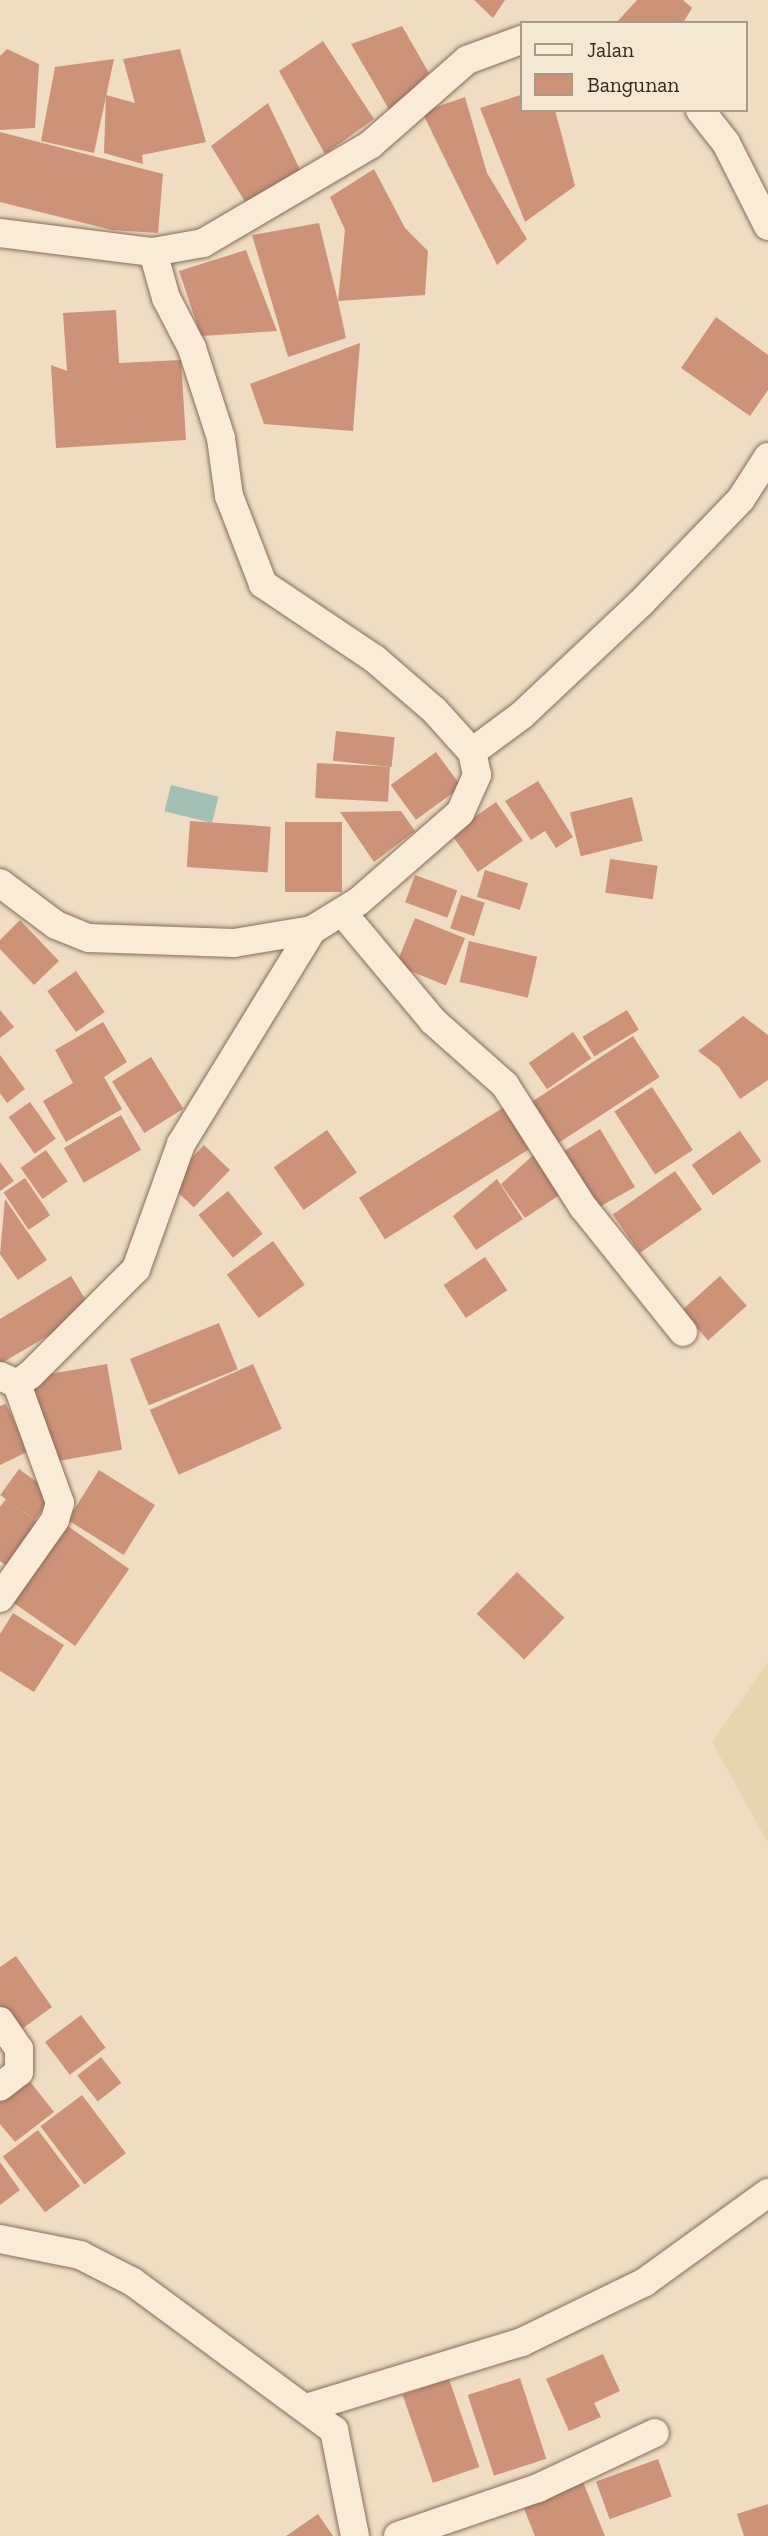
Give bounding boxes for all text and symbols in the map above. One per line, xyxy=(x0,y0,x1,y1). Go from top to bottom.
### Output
legend xyxy=(520,21,747,112)
text: Jalan xyxy=(587,37,634,62)
text: Bangunan xyxy=(587,72,679,97)

